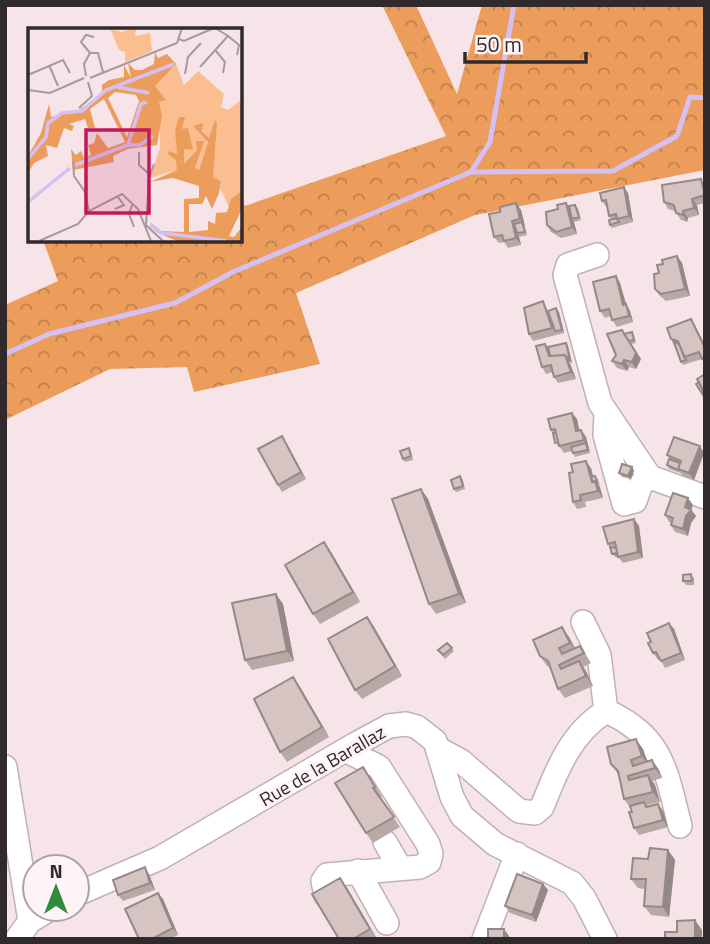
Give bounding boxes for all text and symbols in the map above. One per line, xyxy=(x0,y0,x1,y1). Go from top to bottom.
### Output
scale bar xyxy=(465,21,586,65)
inset map xyxy=(28,28,242,242)
text: 50 m xyxy=(476,28,522,60)
street label: Rue de la Barallaz xyxy=(253,717,391,813)
north arrow xyxy=(21,853,91,923)
text: N xyxy=(49,856,63,885)

